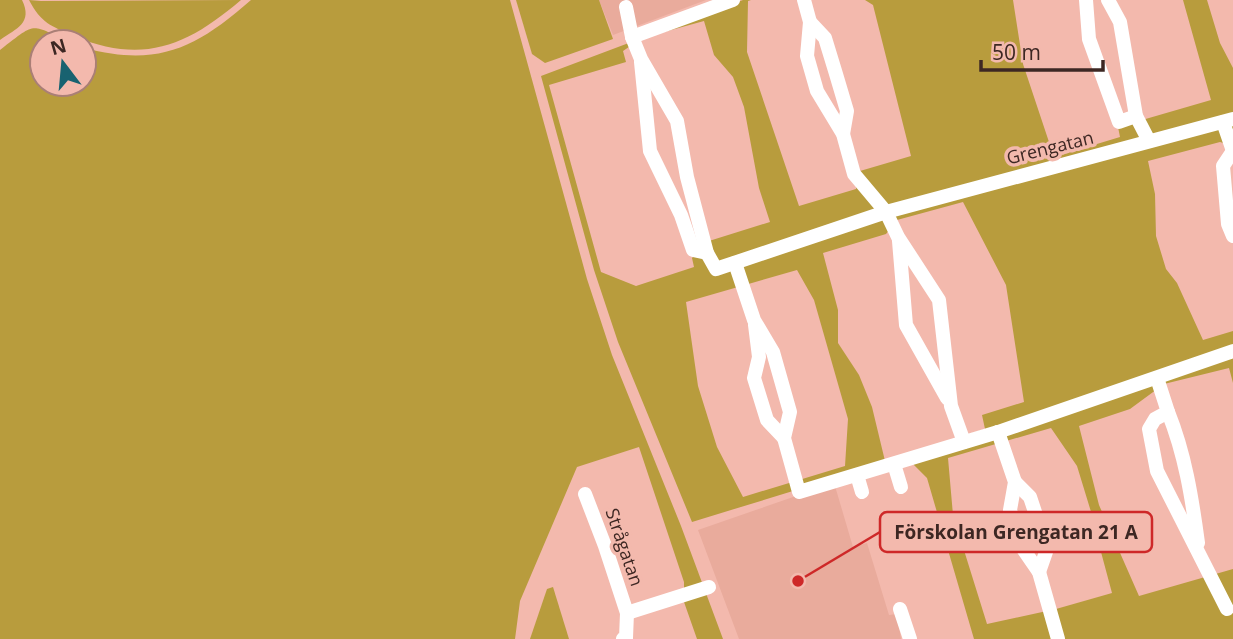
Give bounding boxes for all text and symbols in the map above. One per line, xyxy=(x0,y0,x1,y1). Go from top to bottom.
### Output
north arrow xyxy=(28,28,98,98)
scale bar xyxy=(981,28,1104,72)
text: N xyxy=(47,32,69,61)
text: 50 m xyxy=(992,38,1041,66)
street label: Grengatan xyxy=(1004,125,1096,169)
street label: Strågatan xyxy=(600,505,650,589)
callout: Förskolan Grengatan 21 A xyxy=(880,512,1152,552)
text: Förskolan Grengatan 21 A xyxy=(894,519,1139,545)

